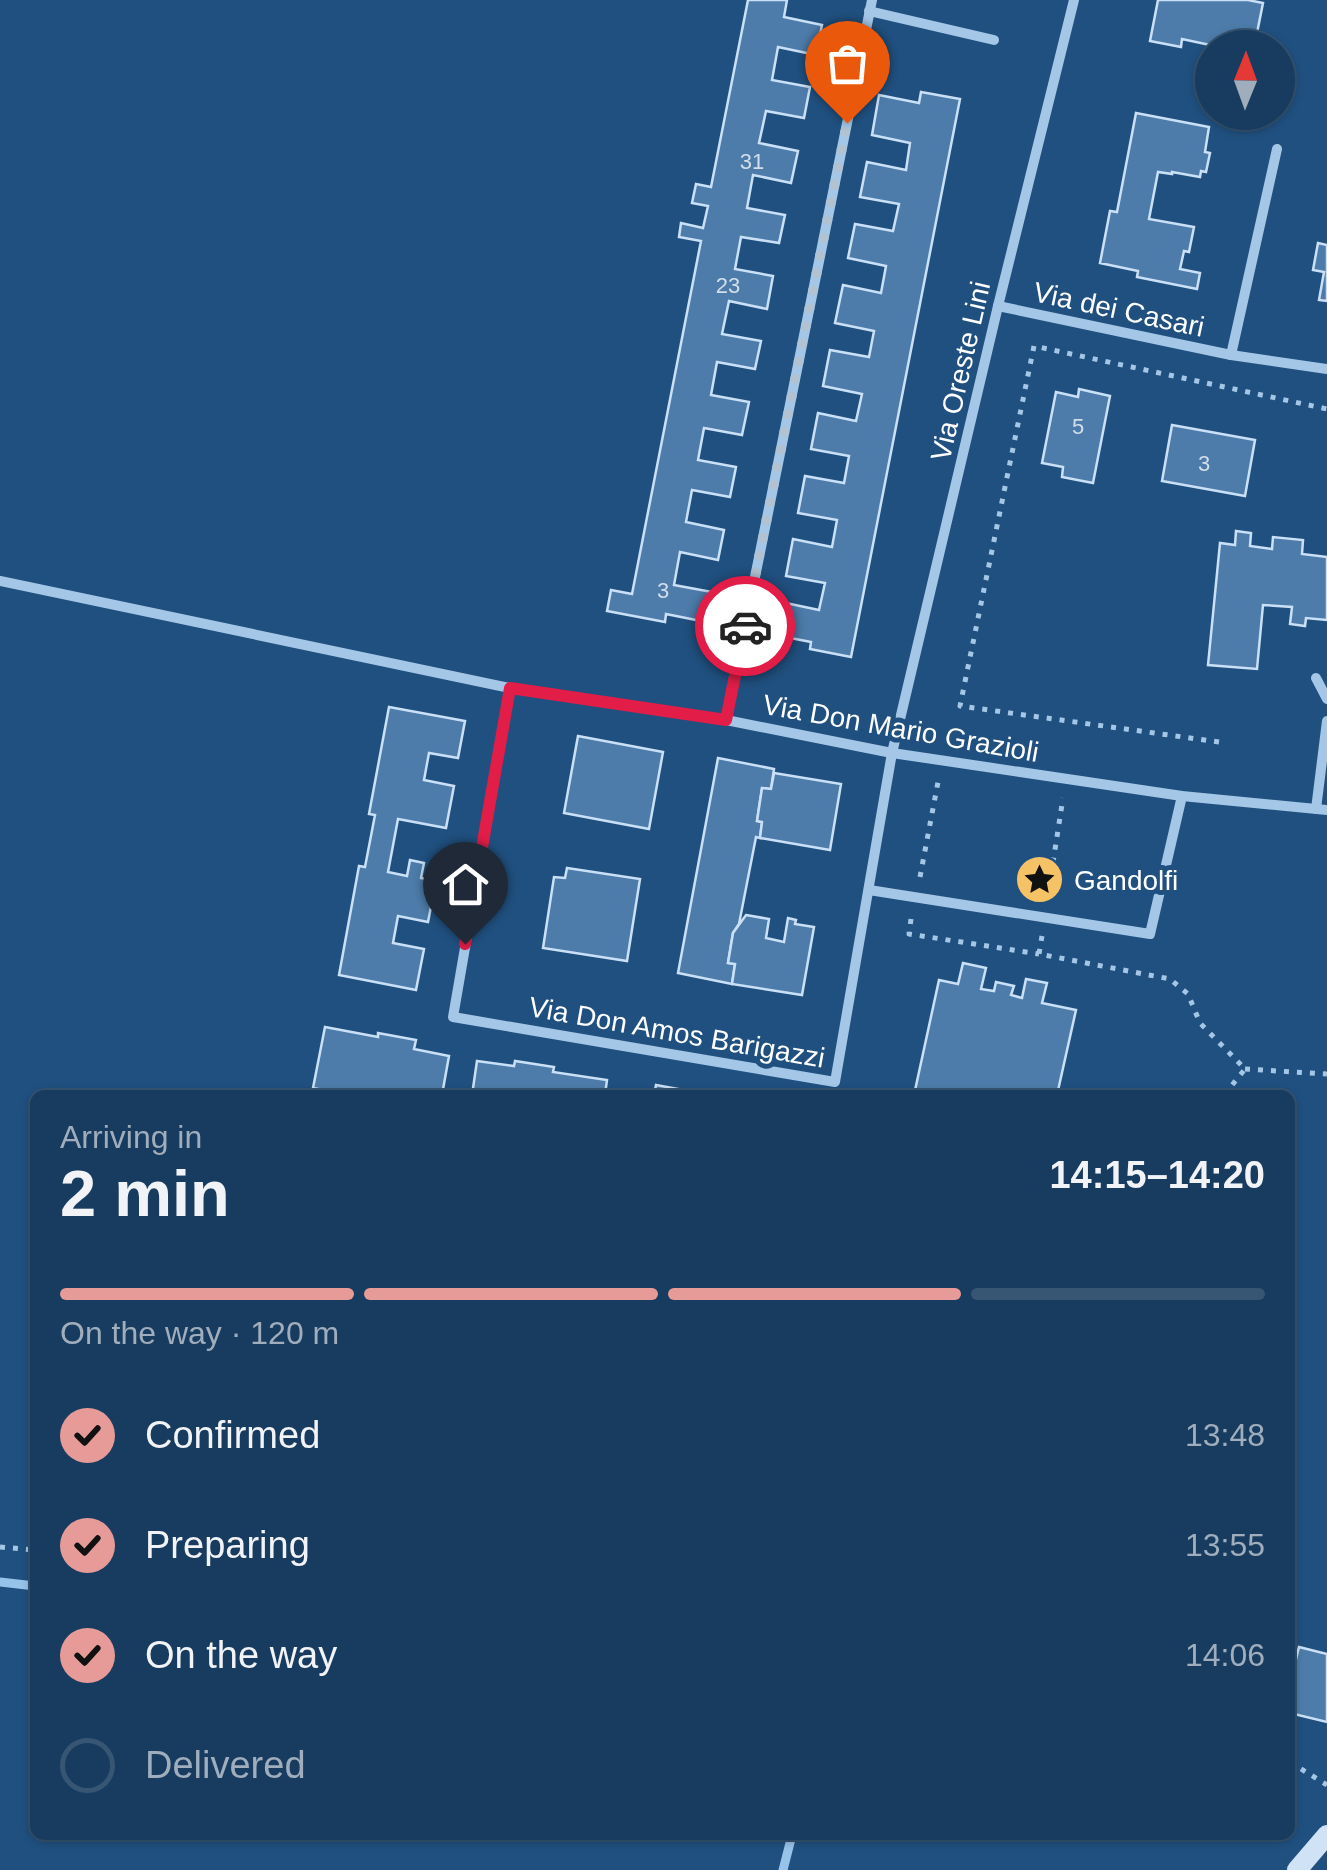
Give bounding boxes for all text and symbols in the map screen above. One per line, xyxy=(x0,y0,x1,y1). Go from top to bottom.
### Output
pin xyxy=(805,21,890,124)
north arrow xyxy=(1195,30,1295,130)
map controls xyxy=(1195,30,1295,130)
icon: bag xyxy=(820,36,875,91)
house number: 31 xyxy=(740,149,764,174)
house number: 23 xyxy=(716,273,740,298)
street label: Via dei Casari xyxy=(1031,276,1207,343)
street label: Via Oreste Lini xyxy=(925,278,996,464)
house number: 5 xyxy=(1072,414,1084,439)
house number: 3 xyxy=(1198,451,1210,476)
courier xyxy=(695,576,795,676)
house number: 3 xyxy=(657,578,669,603)
icon: car xyxy=(718,599,773,654)
street label: Via Don Mario Grazioli xyxy=(761,689,1041,768)
pin xyxy=(423,842,508,945)
place icon: Gandolfi xyxy=(1013,854,1065,906)
icon: home xyxy=(438,857,493,912)
place label: Gandolfi xyxy=(1074,865,1178,896)
street label: Via Don Amos Barigazzi xyxy=(527,991,827,1074)
text: Arriving in xyxy=(60,1119,202,1155)
text: 14:15–14:20 xyxy=(1049,1154,1265,1196)
text: 2 min xyxy=(60,1157,230,1230)
text: On the way · 120 m xyxy=(60,1315,339,1351)
icon: check xyxy=(60,1408,115,1463)
text: Confirmed xyxy=(145,1414,320,1456)
text: 13:48 xyxy=(1185,1417,1265,1453)
icon: check xyxy=(60,1518,115,1573)
text: Preparing xyxy=(145,1524,310,1566)
text: 13:55 xyxy=(1185,1527,1265,1563)
icon: check xyxy=(60,1628,115,1683)
text: On the way xyxy=(145,1634,337,1676)
text: 14:06 xyxy=(1185,1637,1265,1673)
text: Delivered xyxy=(145,1744,306,1786)

